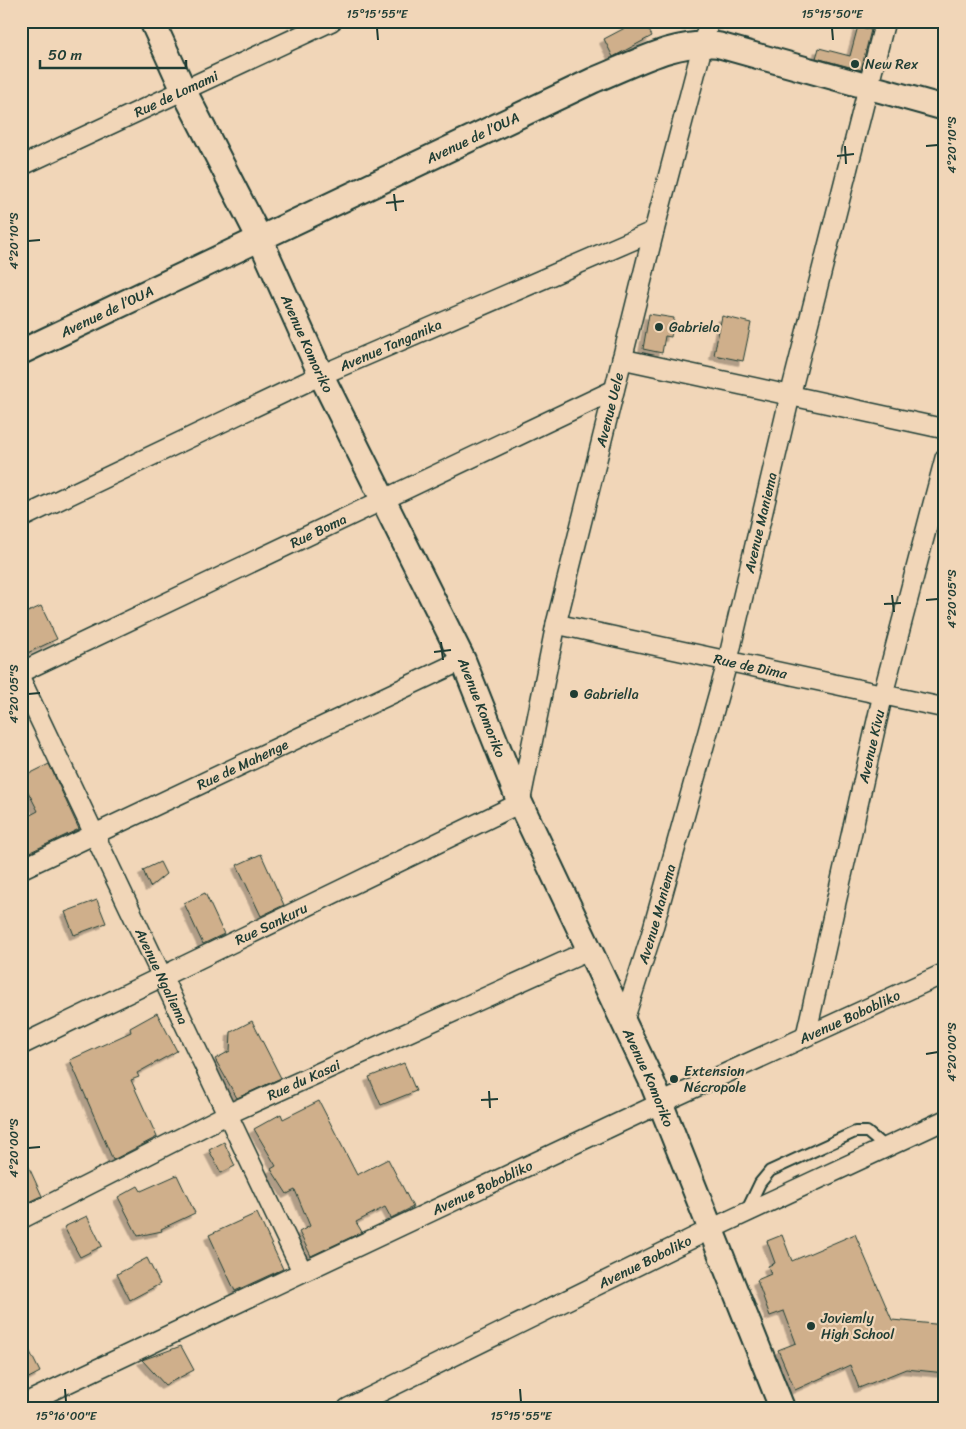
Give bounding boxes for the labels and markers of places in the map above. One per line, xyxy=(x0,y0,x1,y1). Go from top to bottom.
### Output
place label: New Rex xyxy=(865,52,919,77)
marker: New Rex xyxy=(849,58,861,70)
place label: Gabriela xyxy=(669,315,720,340)
marker: Gabriela xyxy=(653,321,665,333)
place label: Gabriella xyxy=(584,682,639,707)
marker: Gabriella xyxy=(568,688,580,700)
place label: Extension Nécropole xyxy=(684,1059,746,1100)
marker: Extension Nécropole xyxy=(668,1073,680,1085)
place label: Joviemly High School xyxy=(820,1306,895,1347)
marker: Joviemly High School xyxy=(805,1320,817,1332)

